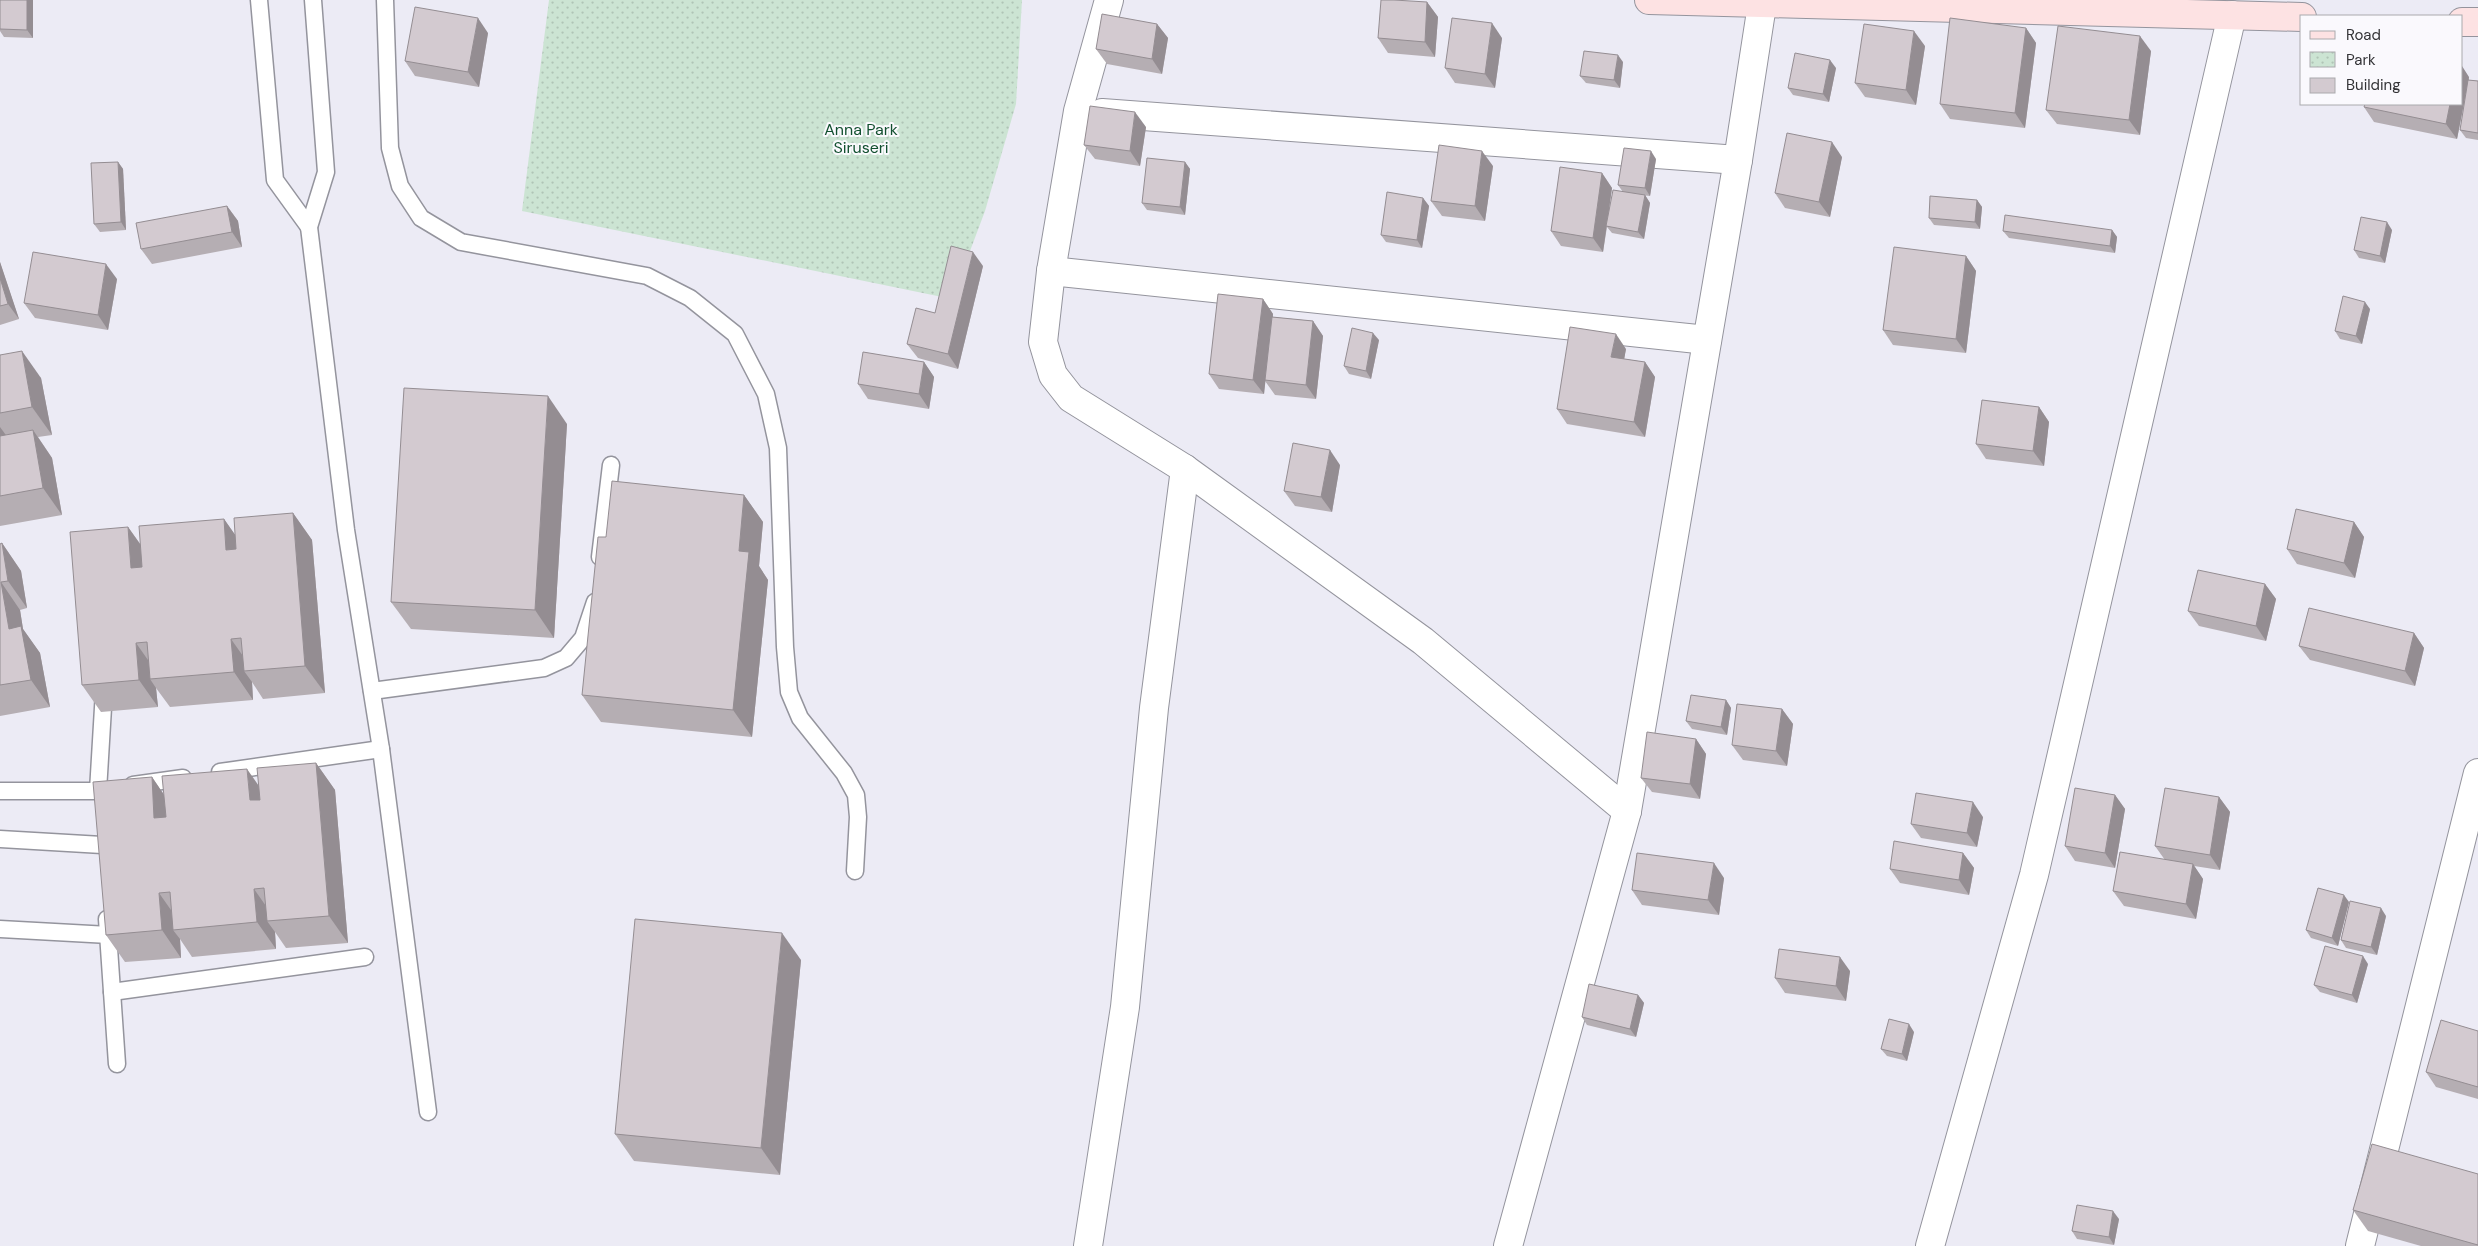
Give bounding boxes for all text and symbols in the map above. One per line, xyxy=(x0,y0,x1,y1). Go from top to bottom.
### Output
legend xyxy=(2300,15,2463,105)
text: Road xyxy=(2346,25,2381,45)
text: Park xyxy=(2346,50,2376,70)
text: Building xyxy=(2346,75,2401,95)
park label: Anna Park Siruseri xyxy=(824,119,898,158)

